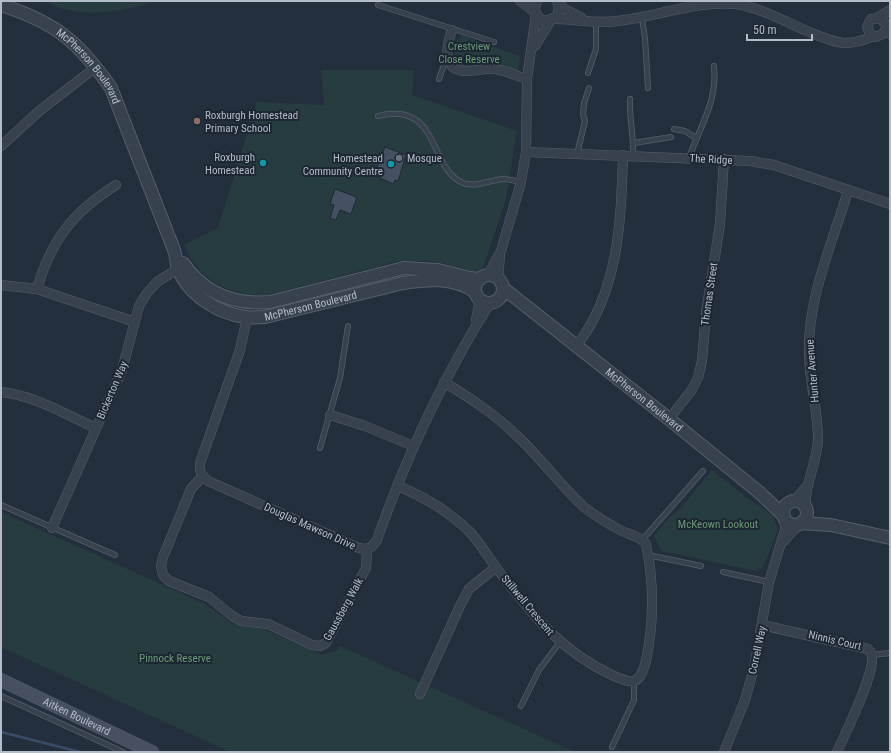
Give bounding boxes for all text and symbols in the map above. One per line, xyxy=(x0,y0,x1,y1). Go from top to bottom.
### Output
scale bar xyxy=(747,16,812,42)
text: 50 m xyxy=(753,23,777,37)
street label: McPherson Boulevard xyxy=(54,26,123,106)
park label: Crestview Close Reserve xyxy=(438,40,500,66)
place label: Roxburgh Homestead Primary School xyxy=(205,109,298,135)
marker: Roxburgh Homestead Primary School xyxy=(192,116,202,126)
place label: Roxburgh Homestead xyxy=(205,151,255,177)
place label: Homestead Community Centre xyxy=(303,152,383,178)
place label: Mosque xyxy=(407,152,442,165)
street label: The Ridge xyxy=(689,152,733,167)
marker: Mosque xyxy=(394,153,404,163)
marker: Roxburgh Homestead xyxy=(258,158,268,168)
marker: Homestead Community Centre xyxy=(386,159,396,169)
street label: Thomas Street xyxy=(699,262,720,326)
street label: McPherson Boulevard xyxy=(263,289,358,324)
street label: Hunter Avenue xyxy=(803,339,822,403)
street label: Bickerton Way xyxy=(94,359,131,421)
street label: McPherson Boulevard xyxy=(603,365,685,435)
street label: Douglas Mawson Drive xyxy=(262,500,358,553)
park label: McKeown Lookout xyxy=(678,518,758,531)
street label: Stillwell Crescent xyxy=(499,572,557,638)
street label: Gaussberg Walk xyxy=(321,576,366,643)
street label: Correll Way xyxy=(746,624,769,675)
street label: Ninnis Court xyxy=(807,628,863,653)
park label: Pinnock Reserve xyxy=(139,652,211,665)
street label: Aitken Boulevard xyxy=(41,695,112,738)

